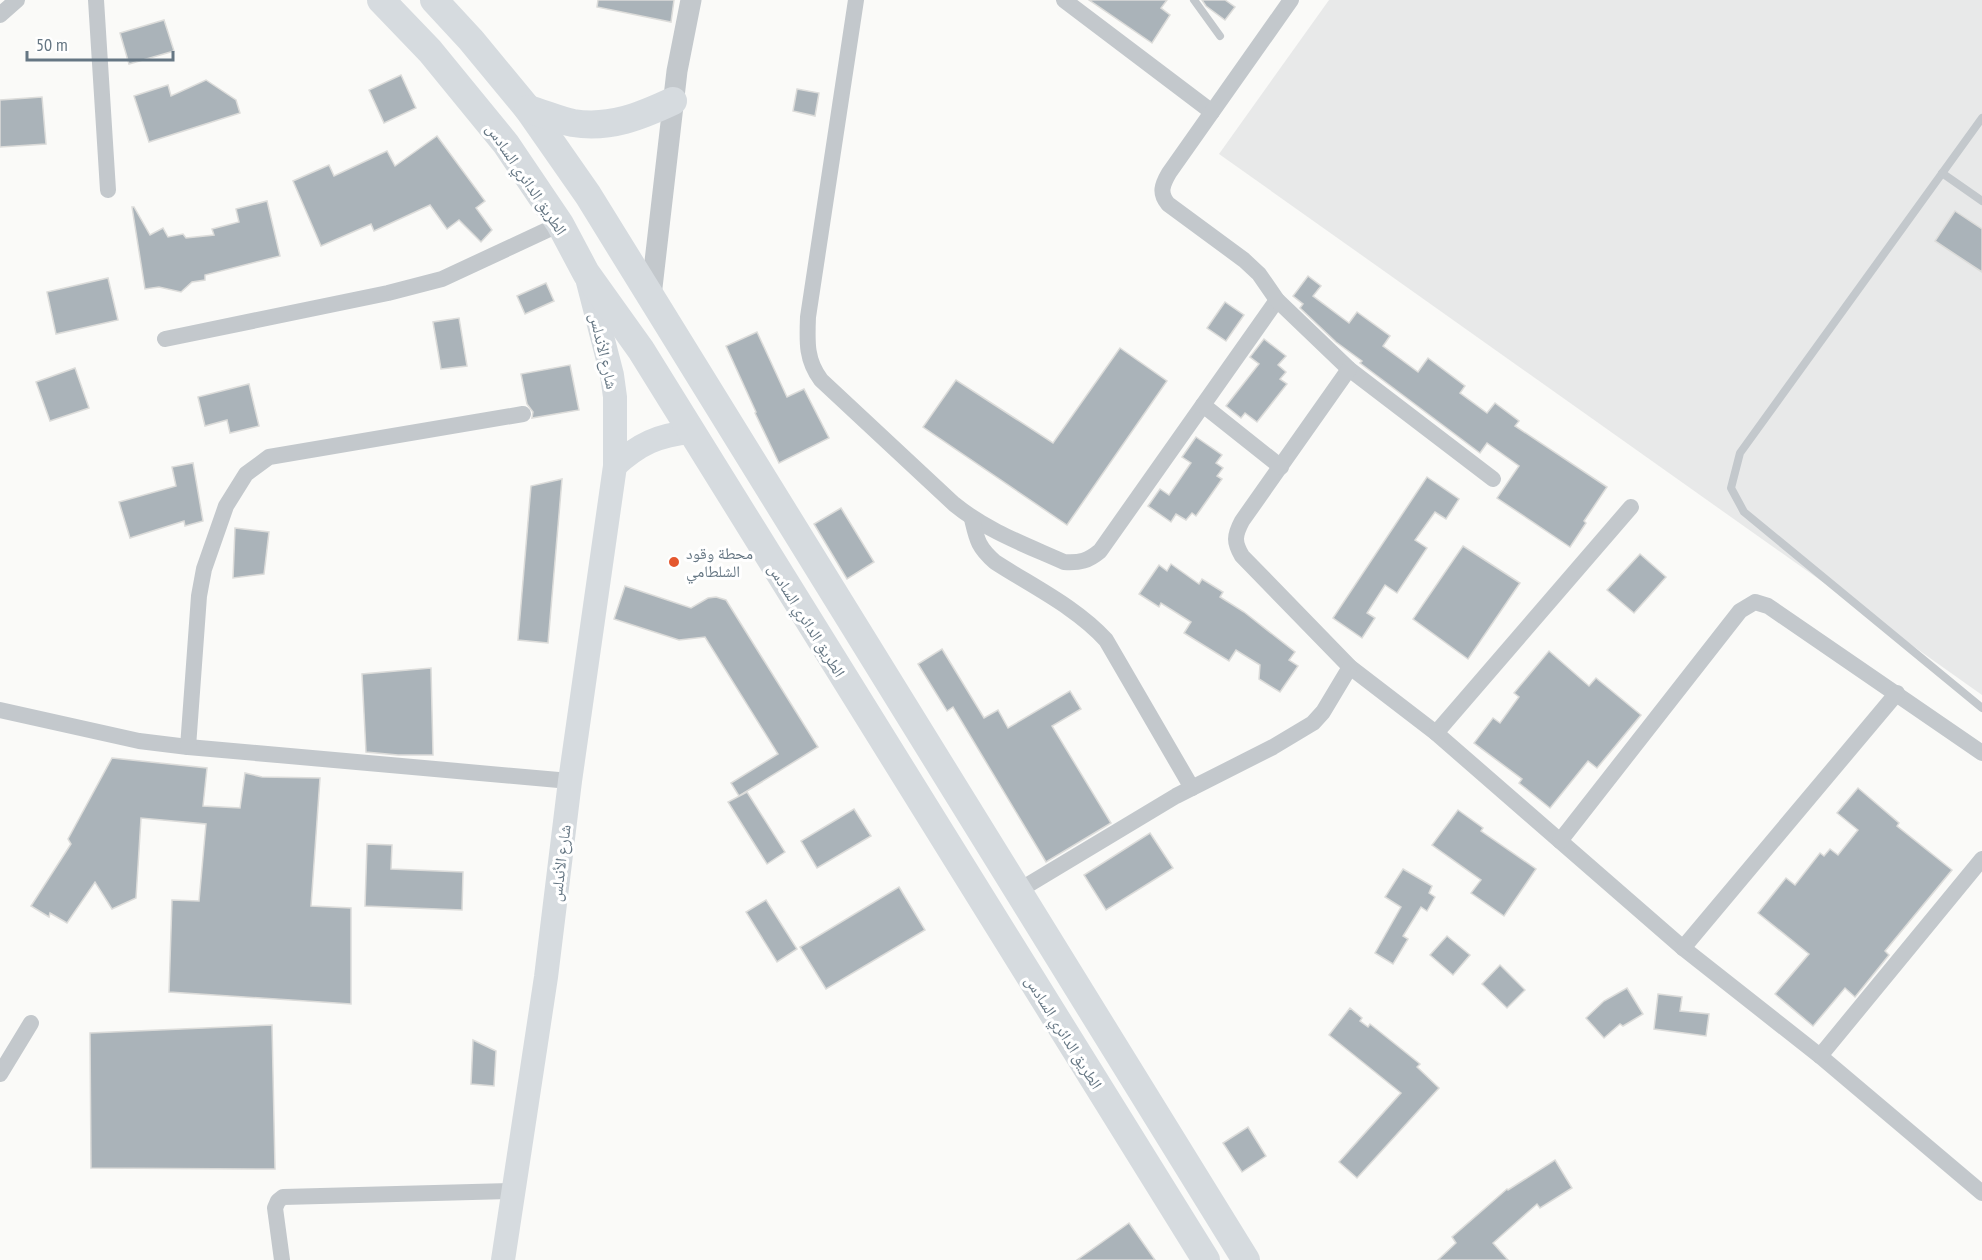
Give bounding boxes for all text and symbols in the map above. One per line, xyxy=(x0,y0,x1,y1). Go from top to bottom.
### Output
scale bar xyxy=(27,24,172,62)
text: 50 m xyxy=(36,33,68,56)
street label: الطريق الدائري السادس xyxy=(480,119,572,240)
street label: شارع الأندلس xyxy=(585,311,622,391)
place label: محطة وقود الشلطامي xyxy=(686,543,753,584)
marker: محطة وقود الشلطامي xyxy=(667,555,681,569)
street label: الطريق الدائري السادس xyxy=(761,559,850,682)
street label: شارع الأندلس xyxy=(545,823,576,903)
street label: الطريق الدائري السادس xyxy=(1018,971,1107,1094)

